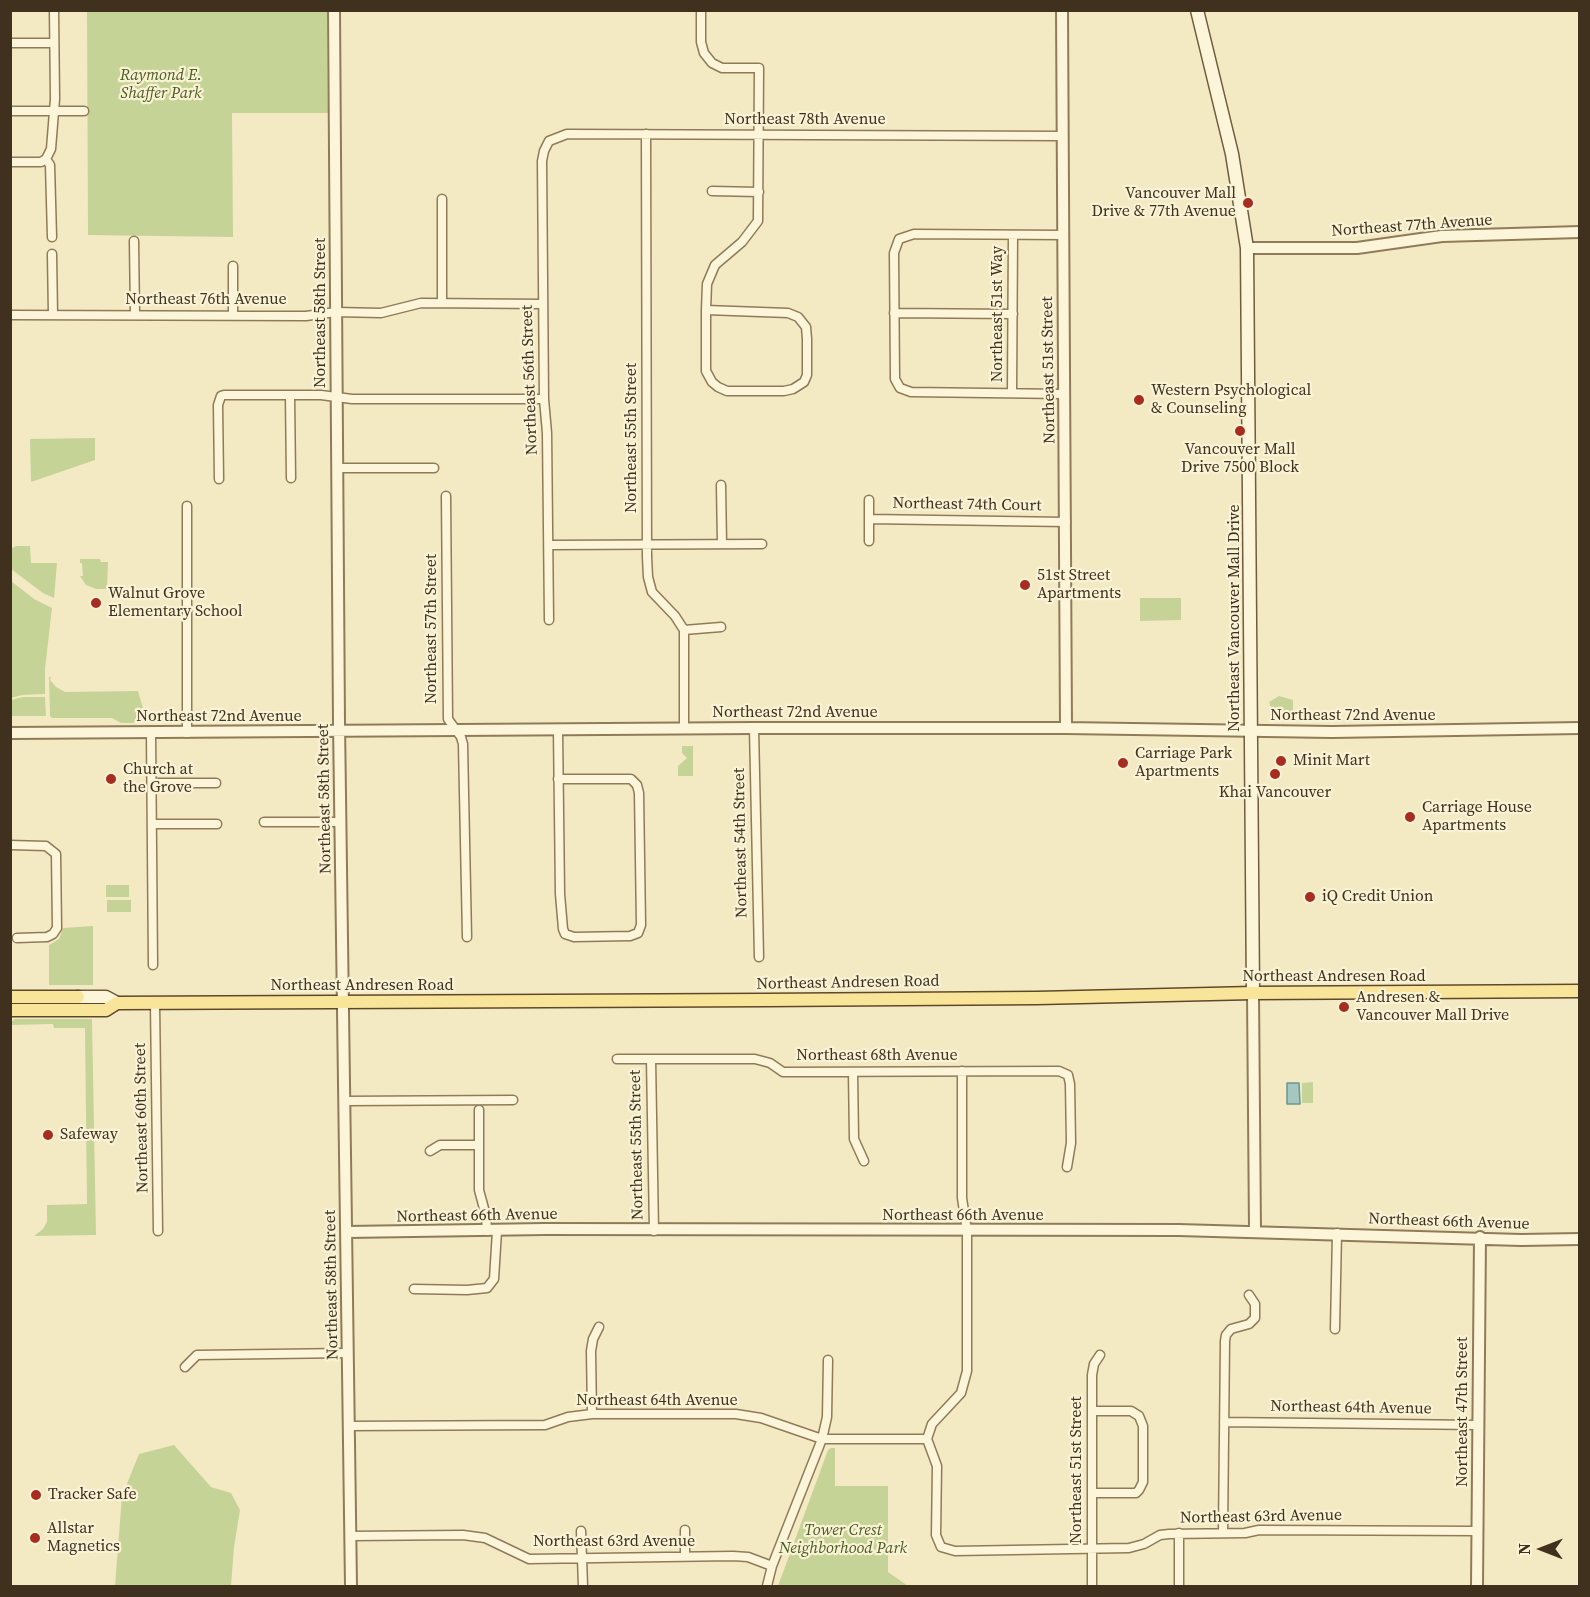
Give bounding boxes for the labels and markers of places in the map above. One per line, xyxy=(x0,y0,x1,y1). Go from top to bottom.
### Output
place label: Vancouver Mall Drive & 77th Avenue xyxy=(1091,184,1236,222)
marker: Vancouver Mall Drive & 77th Avenue xyxy=(1241,196,1255,210)
place label: Western Psychological & Counseling xyxy=(1151,381,1311,419)
marker: Western Psychological & Counseling xyxy=(1132,393,1146,407)
marker: Vancouver Mall Drive 7500 Block xyxy=(1233,424,1247,438)
place label: Vancouver Mall Drive 7500 Block xyxy=(1181,440,1299,478)
place label: 51st Street Apartments xyxy=(1037,566,1121,604)
marker: 51st Street Apartments xyxy=(1018,578,1032,592)
place label: Walnut Grove Elementary School xyxy=(108,584,242,622)
marker: Walnut Grove Elementary School xyxy=(89,596,103,610)
place label: Carriage Park Apartments xyxy=(1135,744,1232,782)
place label: Minit Mart xyxy=(1293,751,1370,771)
marker: Minit Mart xyxy=(1274,754,1288,768)
marker: Carriage Park Apartments xyxy=(1116,756,1130,770)
place label: Church at the Grove xyxy=(123,760,193,798)
marker: Khai Vancouver xyxy=(1268,767,1282,781)
marker: Church at the Grove xyxy=(104,772,118,786)
place label: Khai Vancouver xyxy=(1219,783,1331,803)
place label: Carriage House Apartments xyxy=(1422,798,1532,836)
marker: Carriage House Apartments xyxy=(1403,810,1417,824)
place label: iQ Credit Union xyxy=(1322,887,1434,907)
marker: iQ Credit Union xyxy=(1303,890,1317,904)
place label: Andresen & Vancouver Mall Drive xyxy=(1356,988,1509,1026)
marker: Andresen & Vancouver Mall Drive xyxy=(1337,1000,1351,1014)
place label: Safeway xyxy=(60,1125,118,1145)
marker: Safeway xyxy=(41,1128,55,1142)
place label: Tracker Safe xyxy=(48,1485,137,1505)
marker: Tracker Safe xyxy=(29,1488,43,1502)
place label: Allstar Magnetics xyxy=(47,1519,120,1557)
marker: Allstar Magnetics xyxy=(28,1531,42,1545)

